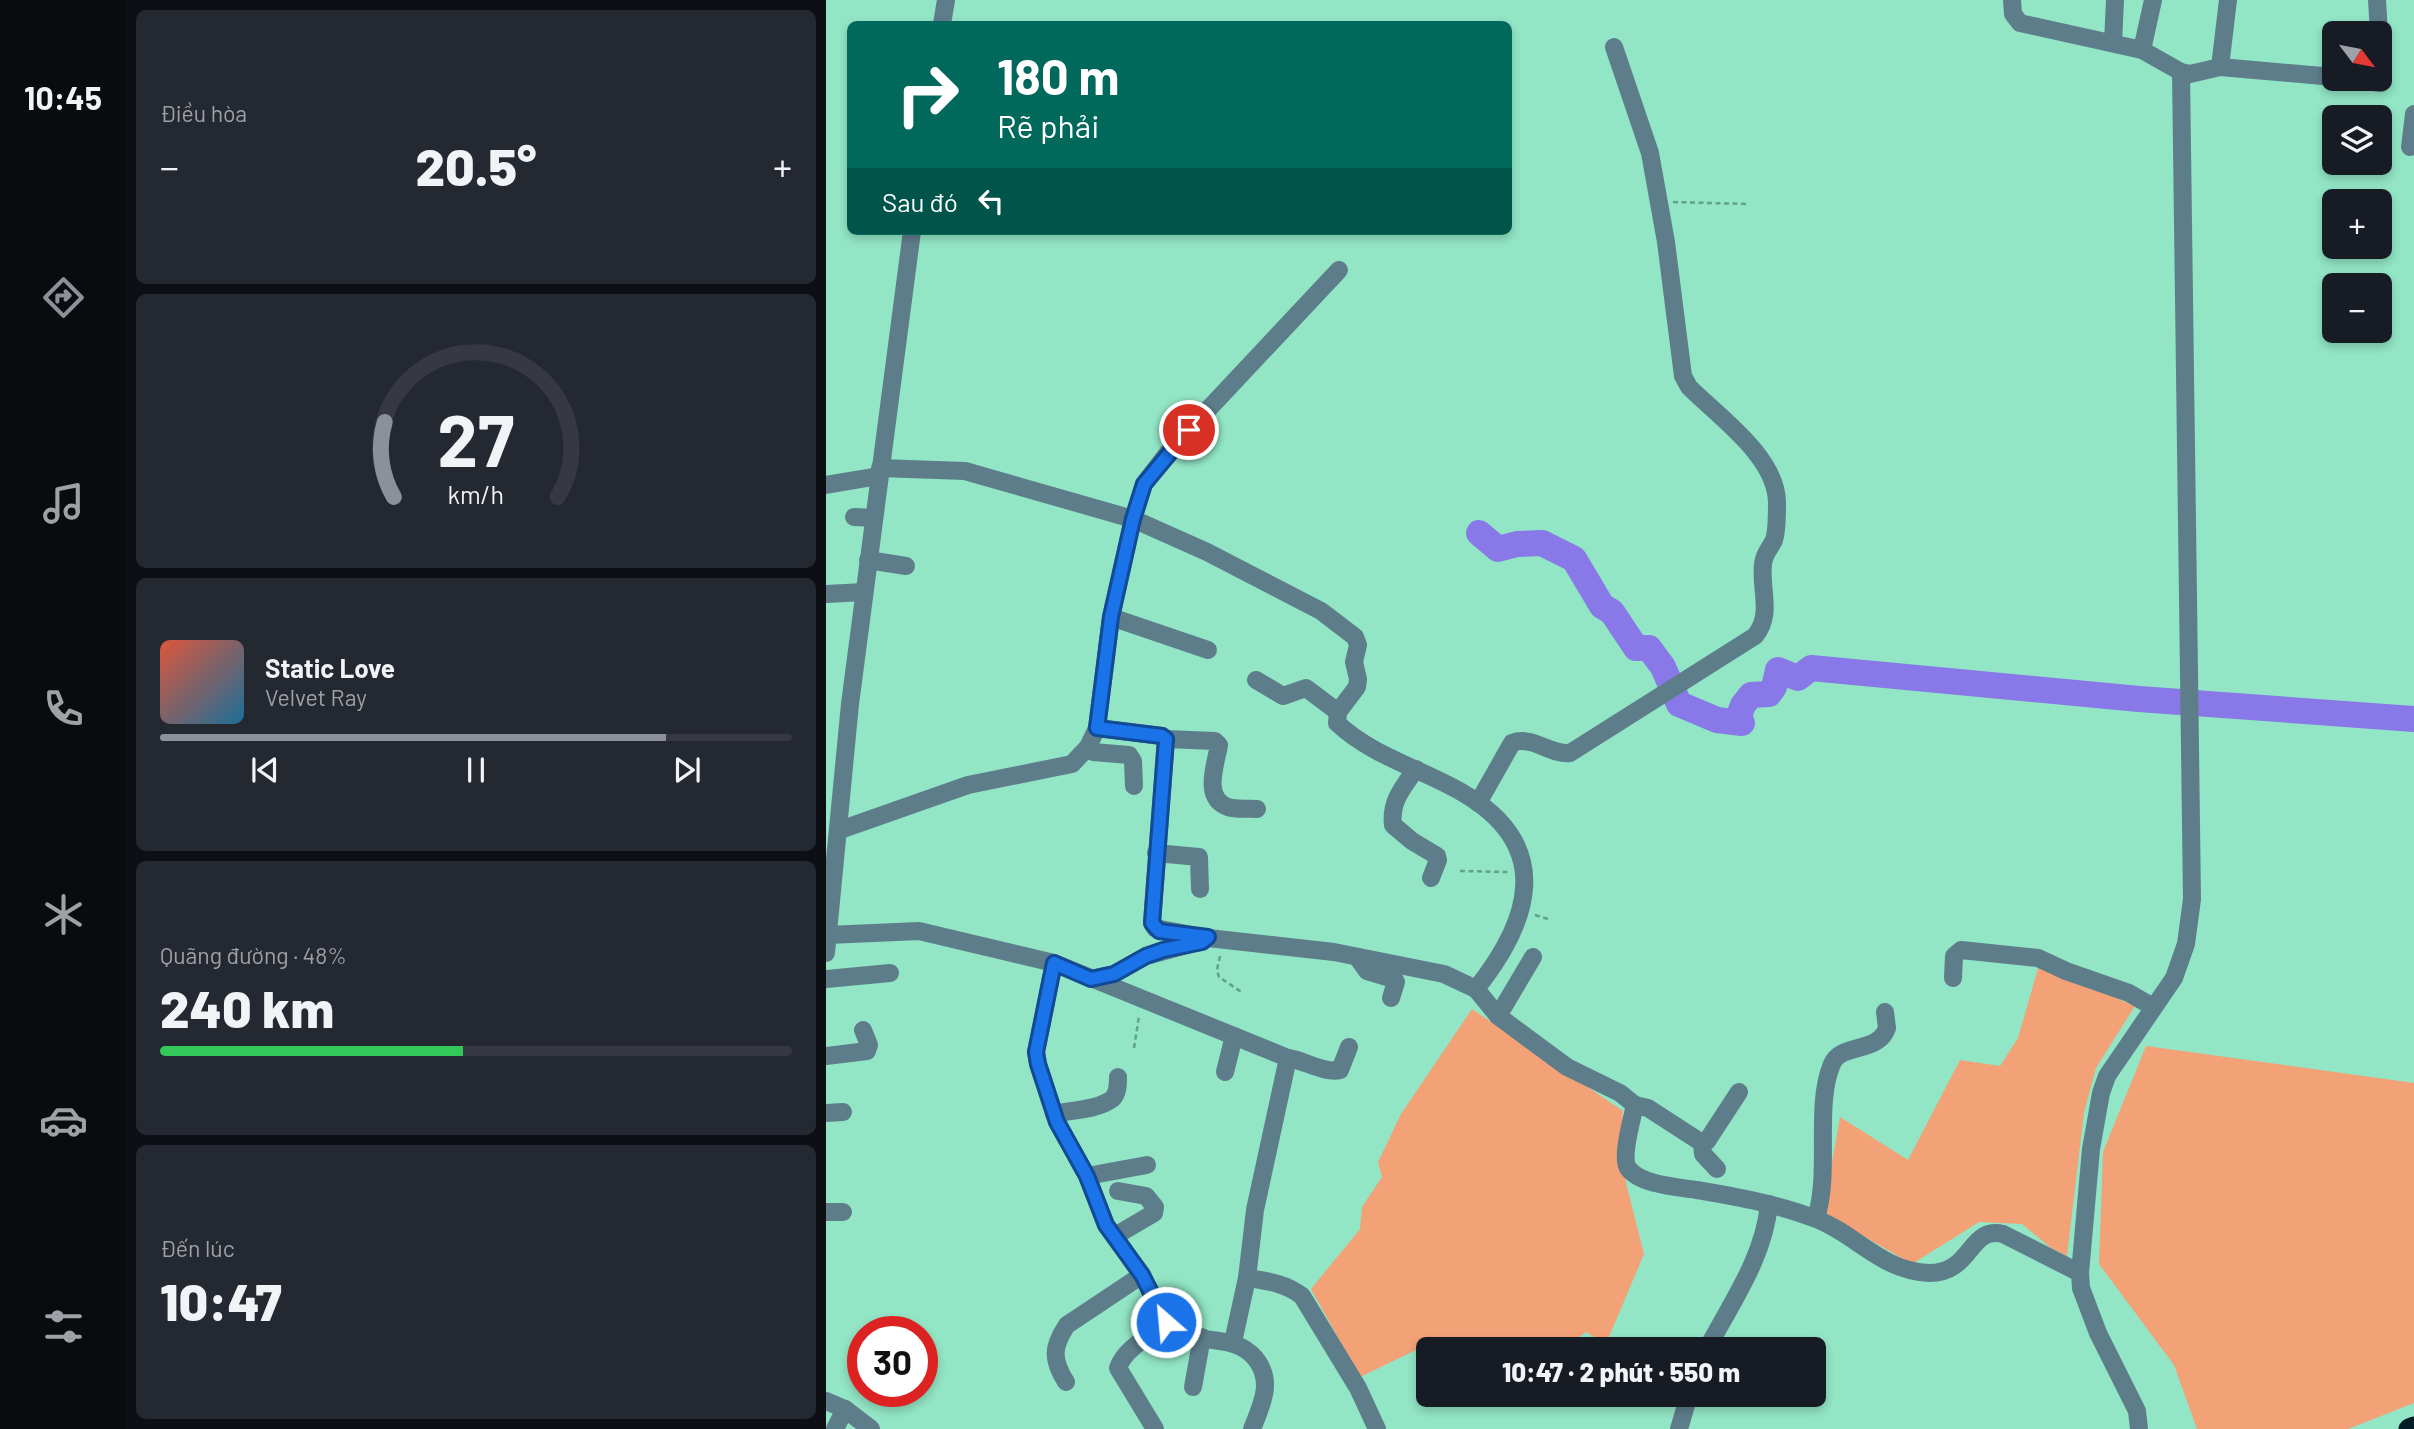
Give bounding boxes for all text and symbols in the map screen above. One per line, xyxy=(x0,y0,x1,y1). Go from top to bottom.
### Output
north arrow xyxy=(2322,21,2392,91)
map controls xyxy=(2322,21,2392,343)
text: 180 m xyxy=(997,46,1120,105)
icon: right xyxy=(882,49,973,140)
text: 10:45 xyxy=(24,78,102,116)
text: Điều hòa xyxy=(160,99,247,127)
button: layers xyxy=(2322,105,2392,175)
text: Rẽ phải xyxy=(997,106,1099,144)
text: 20.5° xyxy=(415,134,537,196)
text: − xyxy=(160,143,179,189)
text: + xyxy=(773,143,792,189)
icon: left xyxy=(972,182,1010,220)
text: Sau đó xyxy=(882,186,958,217)
button: + xyxy=(2322,189,2392,259)
icon: directions xyxy=(39,273,88,322)
button: − xyxy=(2322,273,2392,343)
text: 27 xyxy=(438,394,514,482)
pin xyxy=(1159,400,1219,460)
icon: arrive xyxy=(1170,411,1208,449)
text: km/h xyxy=(448,478,504,508)
icon: music xyxy=(39,479,88,528)
text: Static Love xyxy=(265,652,395,683)
text: Velvet Ray xyxy=(265,683,367,711)
icon: phone xyxy=(39,684,88,733)
icon: previous xyxy=(246,751,284,789)
icon: pause xyxy=(457,751,495,789)
icon: next xyxy=(668,751,706,789)
icon: climate xyxy=(39,890,88,939)
text: Quãng đường · 48% xyxy=(160,941,347,969)
text: 240 km xyxy=(160,976,334,1038)
icon: car xyxy=(39,1096,88,1145)
text: Đến lúc xyxy=(160,1234,235,1262)
text: 10:47 xyxy=(160,1269,282,1331)
position arrow xyxy=(1129,1285,1203,1359)
icon: filters xyxy=(39,1302,88,1351)
speed limit sign: 30 xyxy=(847,1316,938,1407)
text: 10:47 · 2 phút · 550 m xyxy=(1502,1356,1740,1387)

